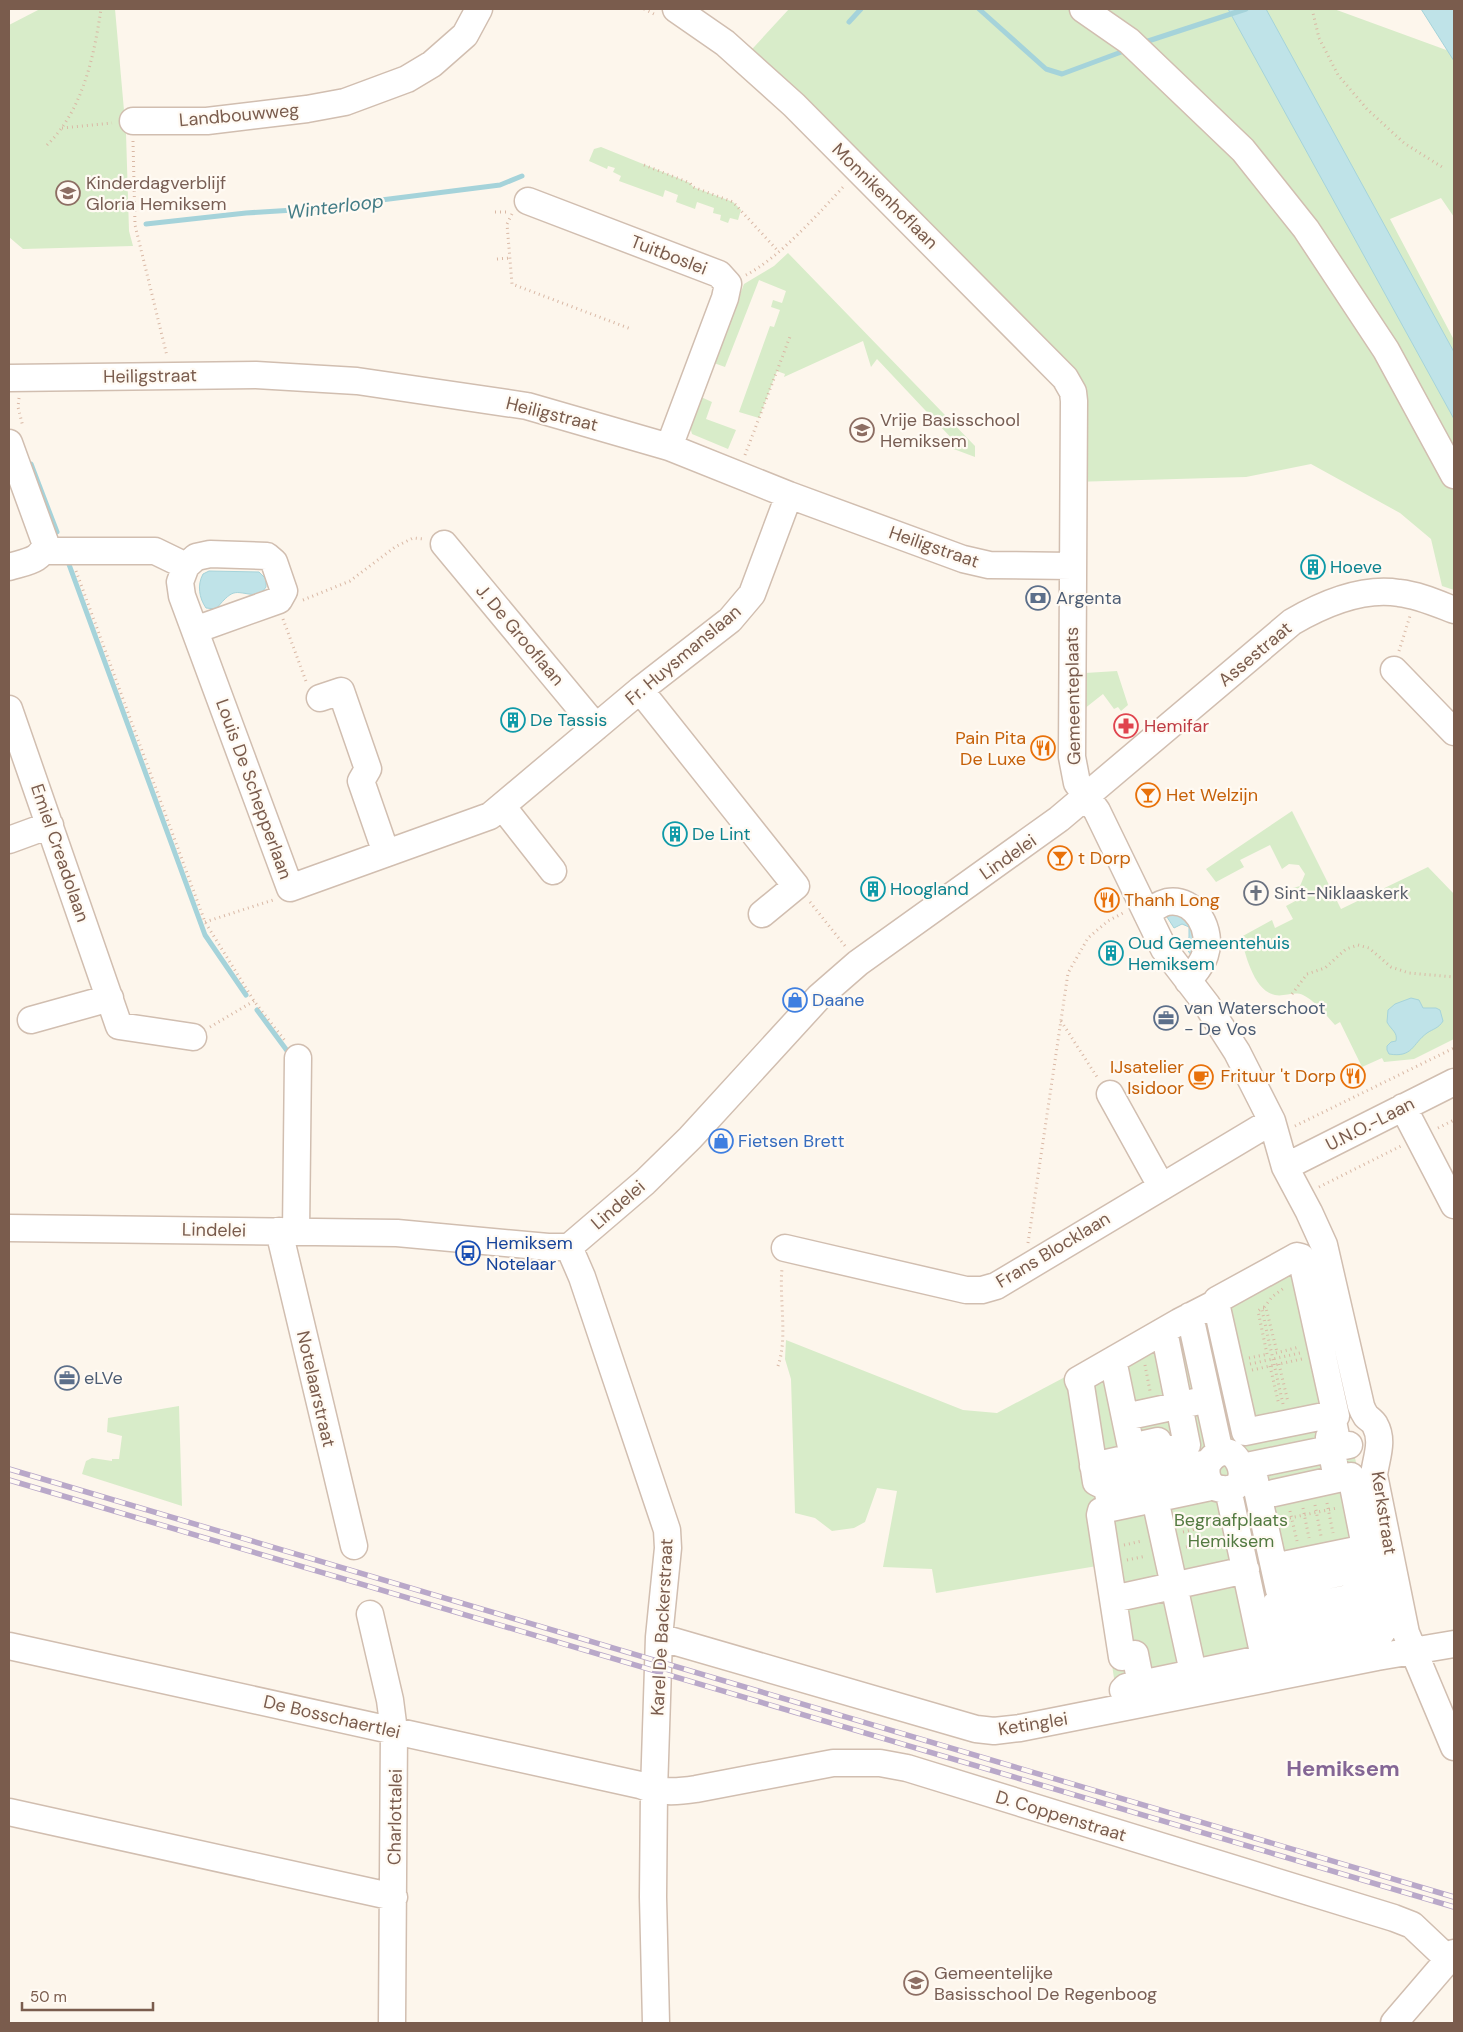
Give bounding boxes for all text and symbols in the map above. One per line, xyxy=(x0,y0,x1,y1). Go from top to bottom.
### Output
street label: Landbouwweg xyxy=(178,98,300,132)
street label: Monnikenhoflaan xyxy=(827,138,943,254)
place label: Kinderdagverblijf Gloria Hemiksem xyxy=(86,171,227,216)
school or university icon: Kinderdagverblijf Gloria Hemiksem xyxy=(55,180,81,206)
water label: Winterloop xyxy=(285,188,385,225)
street label: Tuitboslei xyxy=(627,229,711,281)
street label: Heiligstraat xyxy=(103,363,197,389)
street label: Heiligstraat xyxy=(504,391,600,437)
place label: Vrije Basisschool Hemiksem xyxy=(880,408,1020,453)
school or university icon: Vrije Basisschool Hemiksem xyxy=(849,417,875,443)
street label: Heiligstraat xyxy=(886,520,982,574)
building icon: Hoeve xyxy=(1300,554,1326,580)
place label: Hoeve xyxy=(1330,555,1382,579)
street label: J. De Grooflaan xyxy=(470,579,570,691)
bank icon: Argenta xyxy=(1025,585,1051,611)
place label: Argenta xyxy=(1056,586,1121,610)
street label: Fr. Huysmanslaan xyxy=(620,599,746,711)
street label: Assestraat xyxy=(1213,616,1297,692)
street label: Gemeenteplaats xyxy=(1060,627,1086,765)
street label: Louis De Schepperlaan xyxy=(210,695,298,883)
building icon: De Tassis xyxy=(500,707,526,733)
place label: De Tassis xyxy=(530,708,607,732)
pharmacy icon: Hemifar xyxy=(1113,713,1139,739)
place label: Hemifar xyxy=(1144,714,1209,738)
place label: Pain Pita De Luxe xyxy=(955,726,1026,771)
restaurant icon: Pain Pita De Luxe xyxy=(1030,735,1056,761)
street label: Emiel Creadolaan xyxy=(25,781,95,925)
bar icon: Het Welzijn xyxy=(1135,782,1161,808)
place label: Het Welzijn xyxy=(1166,783,1258,807)
building icon: De Lint xyxy=(662,821,688,847)
place label: De Lint xyxy=(692,822,751,846)
street label: Lindelei xyxy=(975,829,1041,885)
bar icon: t Dorp xyxy=(1047,845,1073,871)
place label: t Dorp xyxy=(1078,846,1131,870)
building icon: Hoogland xyxy=(860,876,886,902)
place label: Hoogland xyxy=(890,877,969,901)
church icon: Sint-Niklaaskerk xyxy=(1243,880,1269,906)
place label: Sint-Niklaaskerk xyxy=(1274,881,1409,905)
restaurant icon: Thanh Long xyxy=(1094,887,1120,913)
place label: Thanh Long xyxy=(1124,888,1220,912)
place label: Oud Gemeentehuis Hemiksem xyxy=(1128,931,1290,976)
building icon: Oud Gemeentehuis Hemiksem xyxy=(1098,940,1124,966)
shop icon: Daane xyxy=(782,987,808,1013)
place label: Daane xyxy=(812,988,865,1012)
place label: van Waterschoot - De Vos xyxy=(1184,996,1325,1041)
office icon: van Waterschoot - De Vos xyxy=(1153,1005,1179,1031)
place label: IJsatelier Isidoor xyxy=(1110,1055,1184,1100)
restaurant icon: Frituur 't Dorp xyxy=(1340,1063,1366,1089)
cafe icon: IJsatelier Isidoor xyxy=(1188,1064,1214,1090)
place label: Frituur 't Dorp xyxy=(1221,1064,1336,1088)
street label: U.N.O.-Laan xyxy=(1322,1091,1418,1157)
shop icon: Fietsen Brett xyxy=(708,1128,734,1154)
place label: Fietsen Brett xyxy=(738,1129,845,1153)
street label: Lindelei xyxy=(586,1175,650,1235)
street label: Frans Blocklaan xyxy=(991,1206,1115,1294)
street label: Lindelei xyxy=(182,1217,246,1243)
place label: Hemiksem Notelaar xyxy=(486,1231,573,1276)
bus stop icon: Hemiksem Notelaar xyxy=(455,1240,481,1266)
street label: Notelaarstraat xyxy=(291,1328,341,1450)
office icon: eLVe xyxy=(54,1365,80,1391)
place label: eLVe xyxy=(84,1366,123,1390)
street label: Kerkstraat xyxy=(1366,1470,1402,1556)
park label: Begraafplaats Hemiksem xyxy=(1174,1508,1288,1553)
street label: Karel De Backerstraat xyxy=(645,1538,679,1716)
street label: De Bosschaertlei xyxy=(261,1690,403,1744)
street label: Ketinglei xyxy=(996,1707,1070,1741)
district label: Hemiksem xyxy=(1286,1754,1400,1783)
street label: Charlottalei xyxy=(382,1769,408,1865)
street label: D. Coppenstraat xyxy=(993,1785,1129,1847)
place label: Gemeentelijke Basisschool De Regenboog xyxy=(934,1961,1157,2006)
school or university icon: Gemeentelijke Basisschool De Regenboog xyxy=(903,1970,929,1996)
scale bar xyxy=(22,1980,154,2012)
text: 50 m xyxy=(30,1987,67,2007)

